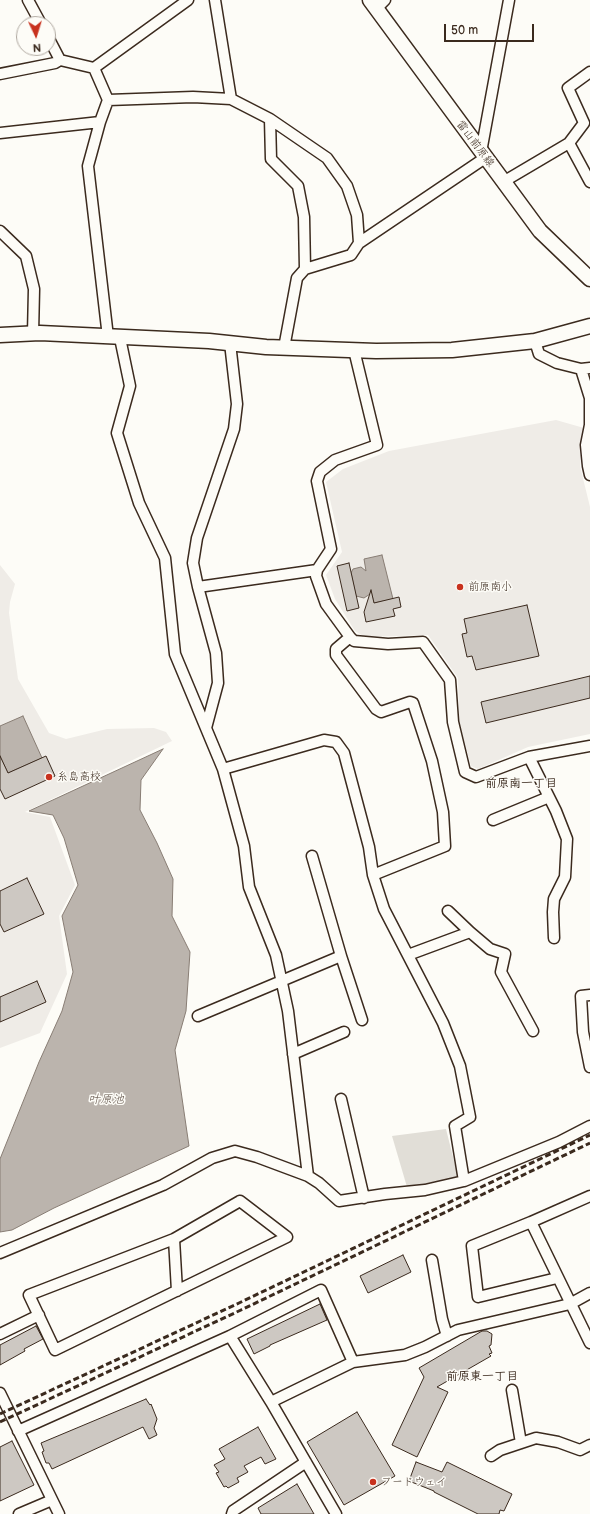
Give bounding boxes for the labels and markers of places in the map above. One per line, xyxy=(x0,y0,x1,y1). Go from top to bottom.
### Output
place label: 前原南小 xyxy=(468,580,512,594)
marker: 前原南小 xyxy=(455,582,465,592)
place label: 糸島高校 xyxy=(57,770,101,784)
marker: 糸島高校 xyxy=(44,772,54,782)
place label: フードウェイ xyxy=(381,1475,447,1489)
marker: フードウェイ xyxy=(368,1477,378,1487)

